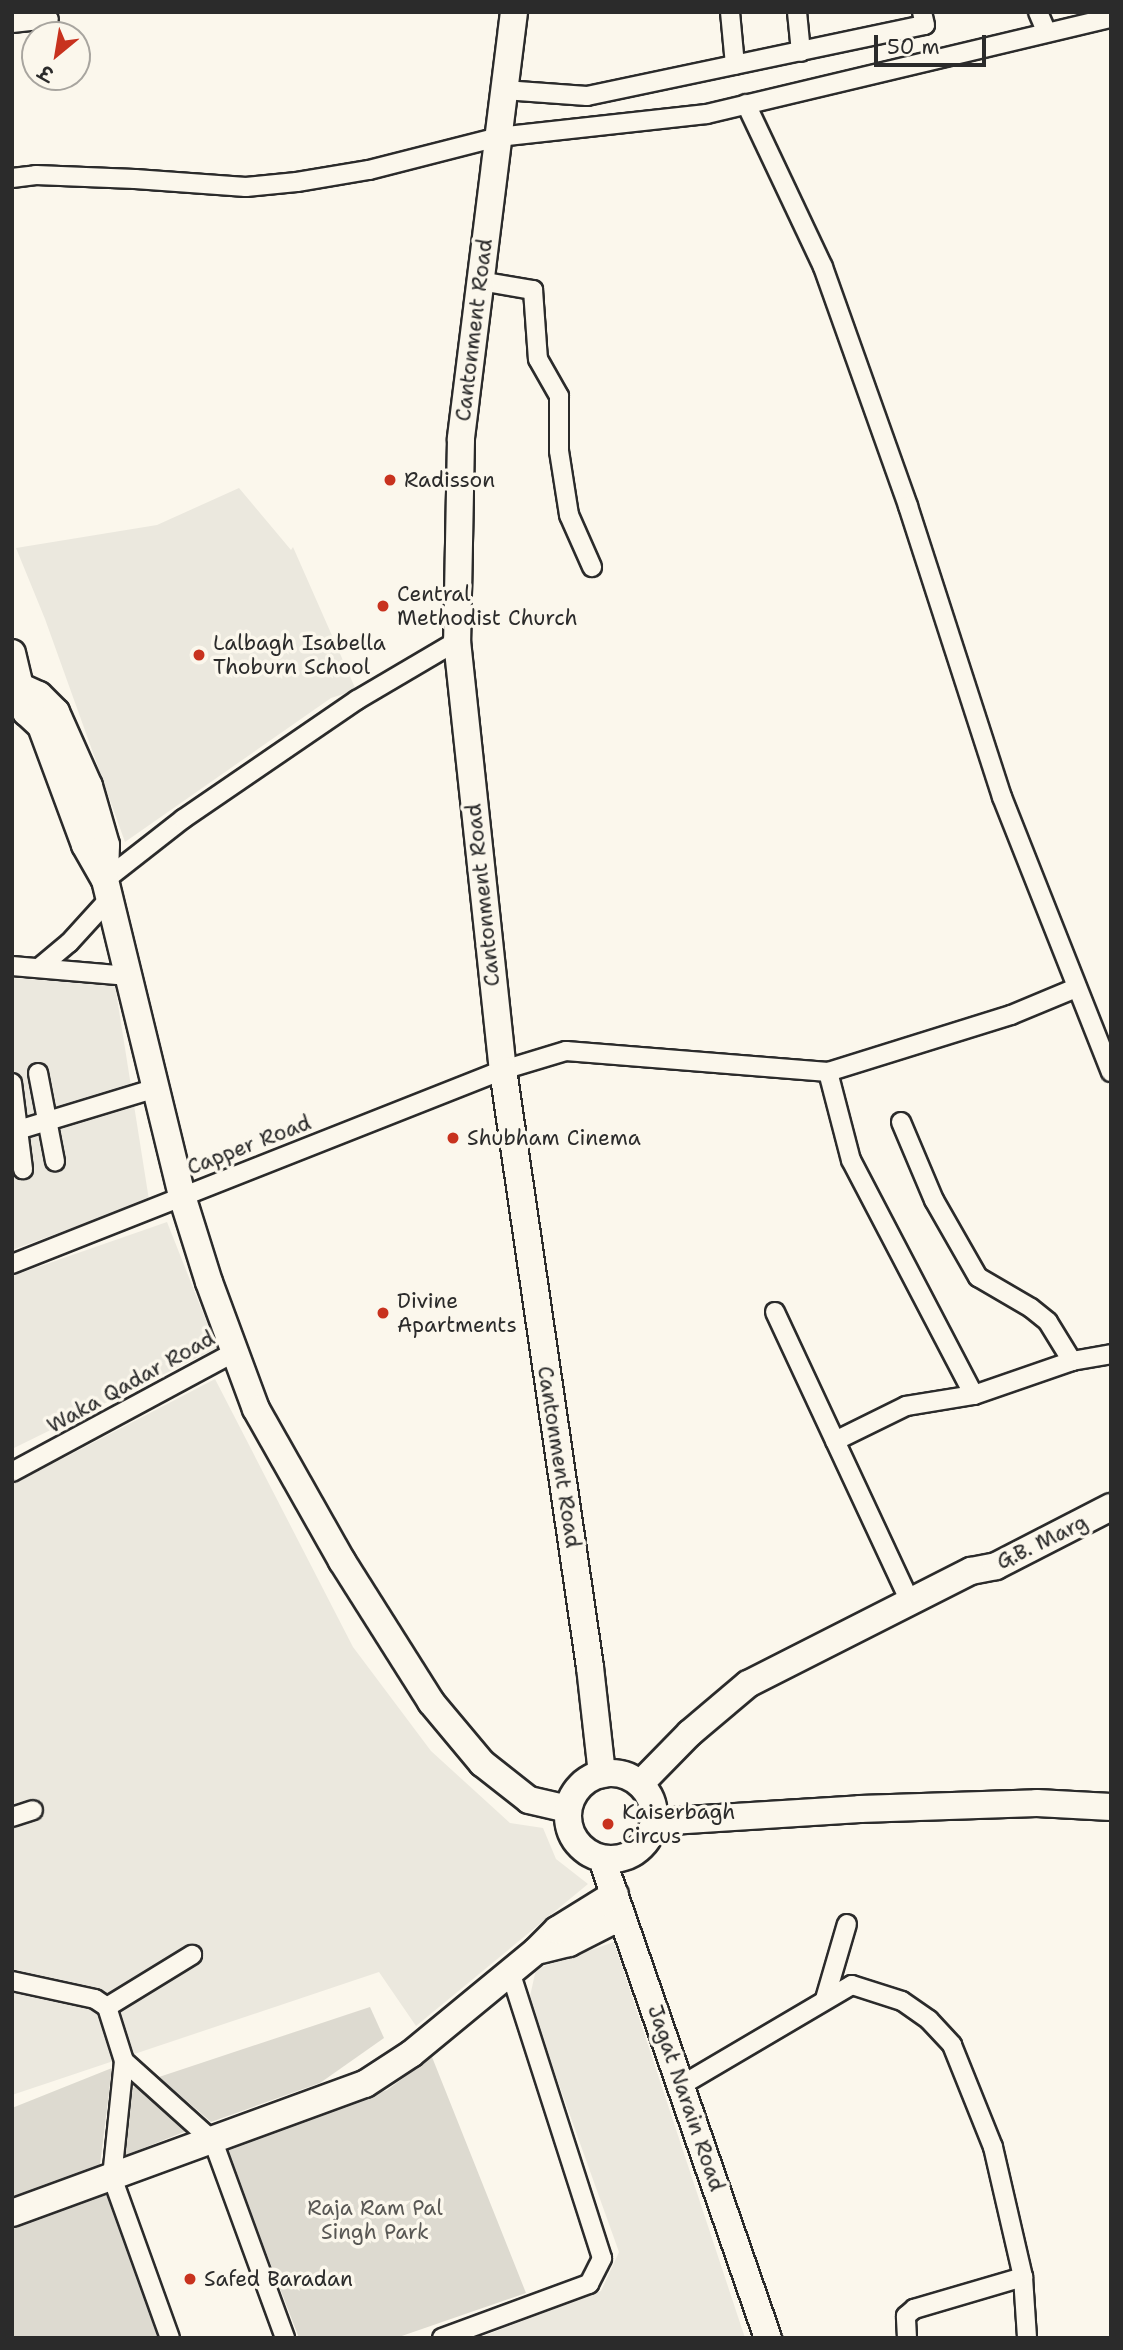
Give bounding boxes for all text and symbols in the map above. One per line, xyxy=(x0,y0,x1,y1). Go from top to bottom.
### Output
north arrow xyxy=(21,21,91,91)
scale bar xyxy=(878,21,990,65)
text: 50 m xyxy=(887,33,940,61)
text: उ xyxy=(35,59,58,87)
street label: Cantonment Road xyxy=(450,237,498,423)
place label: Radisson xyxy=(404,467,495,493)
marker: Radisson xyxy=(382,472,398,488)
place label: Central Methodist Church xyxy=(397,581,578,631)
marker: Central Methodist Church xyxy=(375,598,391,614)
place label: Lalbagh Isabella Thoburn School xyxy=(213,630,386,680)
marker: Lalbagh Isabella Thoburn School xyxy=(191,647,207,663)
street label: Cantonment Road xyxy=(461,802,505,988)
street label: Capper Road xyxy=(184,1110,314,1180)
place label: Shubham Cinema xyxy=(467,1125,641,1151)
marker: Shubham Cinema xyxy=(445,1130,461,1146)
place label: Divine Apartments xyxy=(397,1288,517,1338)
marker: Divine Apartments xyxy=(375,1305,391,1321)
street label: Waka Qadar Road xyxy=(43,1325,219,1439)
street label: Cantonment Road xyxy=(532,1364,586,1550)
street label: G.B. Marg xyxy=(992,1509,1092,1575)
place label: Kaiserbagh Circus xyxy=(622,1799,735,1849)
marker: Kaiserbagh Circus xyxy=(600,1816,616,1832)
street label: Jagat Narain Road xyxy=(642,2001,730,2195)
park label: Raja Ram Pal Singh Park xyxy=(307,2195,443,2245)
place label: Safed Baradan xyxy=(204,2266,353,2292)
marker: Safed Baradan xyxy=(182,2271,198,2287)

